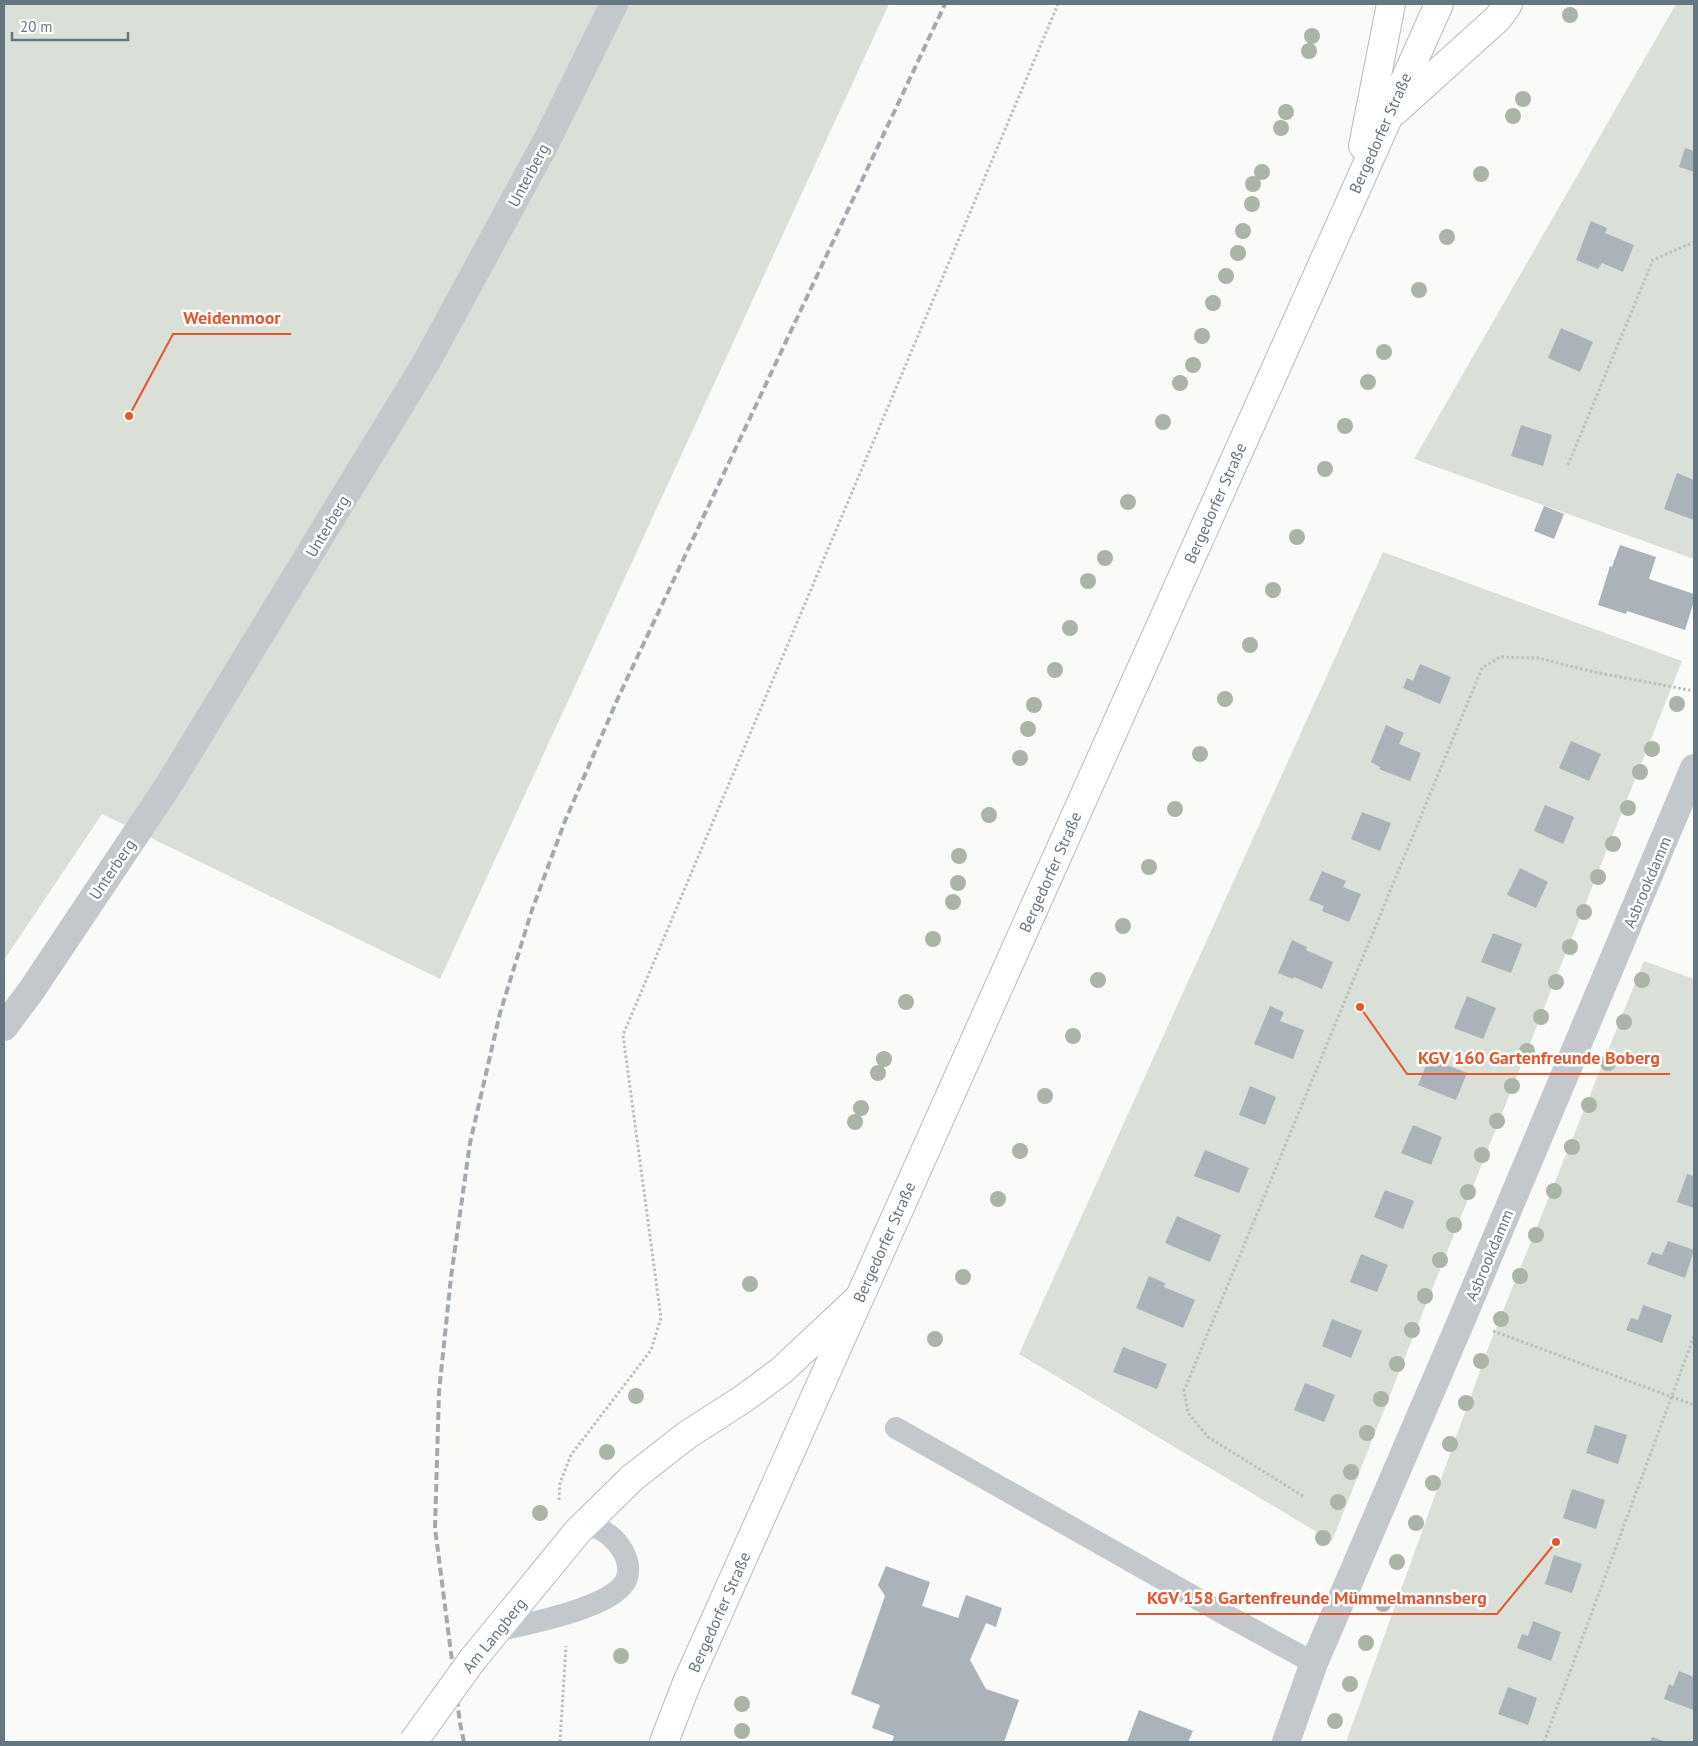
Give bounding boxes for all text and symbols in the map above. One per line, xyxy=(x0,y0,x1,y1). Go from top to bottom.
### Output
scale bar xyxy=(12,10,129,42)
text: 20 m xyxy=(20,17,53,36)
street label: Bergedorfer Straße xyxy=(1344,70,1416,196)
street label: Unterberg xyxy=(503,140,553,210)
callout: Weidenmoor xyxy=(173,301,291,334)
text: Weidenmoor xyxy=(183,306,281,329)
street label: Bergedorfer Straße xyxy=(1179,440,1251,566)
street label: Unterberg xyxy=(301,491,353,561)
street label: Bergedorfer Straße xyxy=(1014,809,1086,935)
street label: Asbrookdamm xyxy=(1619,833,1675,931)
street label: Unterberg xyxy=(84,835,140,903)
callout: KGV 160 Gartenfreunde Boberg xyxy=(1407,1041,1670,1074)
text: KGV 160 Gartenfreunde Boberg xyxy=(1418,1046,1660,1069)
street label: Bergedorfer Straße xyxy=(848,1179,920,1305)
street label: Asbrookdamm xyxy=(1461,1206,1517,1304)
street label: Bergedorfer Straße xyxy=(683,1549,755,1675)
callout: KGV 158 Gartenfreunde Mümmelmannsberg xyxy=(1136,1581,1497,1614)
text: KGV 158 Gartenfreunde Mümmelmannsberg xyxy=(1147,1586,1487,1609)
street label: Am Langberg xyxy=(458,1593,530,1677)

